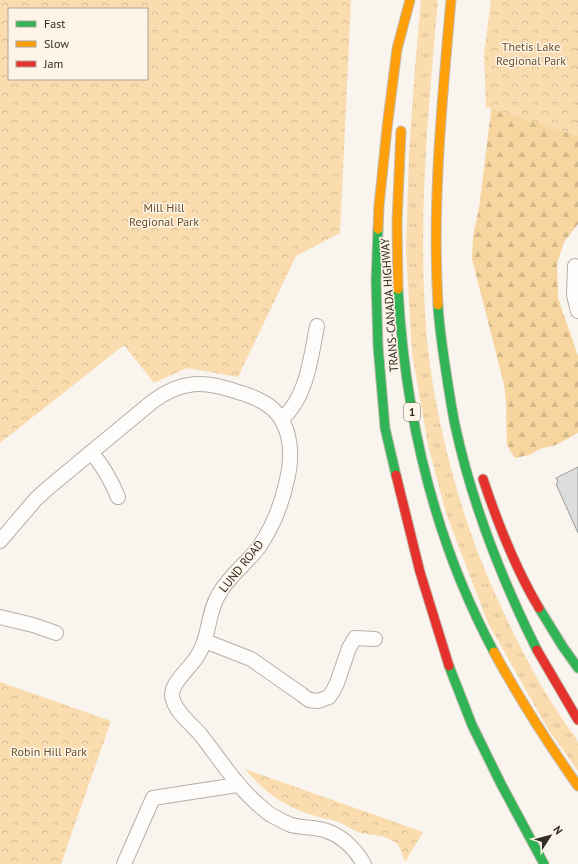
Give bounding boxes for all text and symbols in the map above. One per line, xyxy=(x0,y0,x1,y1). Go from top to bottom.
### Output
legend xyxy=(8,8,148,80)
text: Fast xyxy=(44,16,65,31)
text: Slow xyxy=(44,36,69,51)
park label: Thetis Lake Regional Park xyxy=(496,39,566,68)
text: Jam xyxy=(43,56,63,71)
park label: Mill Hill Regional Park xyxy=(129,200,199,229)
street label: TRANS-CANADA HIGHWAY xyxy=(377,237,401,373)
road number: 1 xyxy=(404,403,420,421)
street label: LUND ROAD xyxy=(215,537,267,595)
park label: Robin Hill Park xyxy=(11,744,87,759)
north arrow xyxy=(530,816,570,856)
text: N xyxy=(550,823,566,837)

